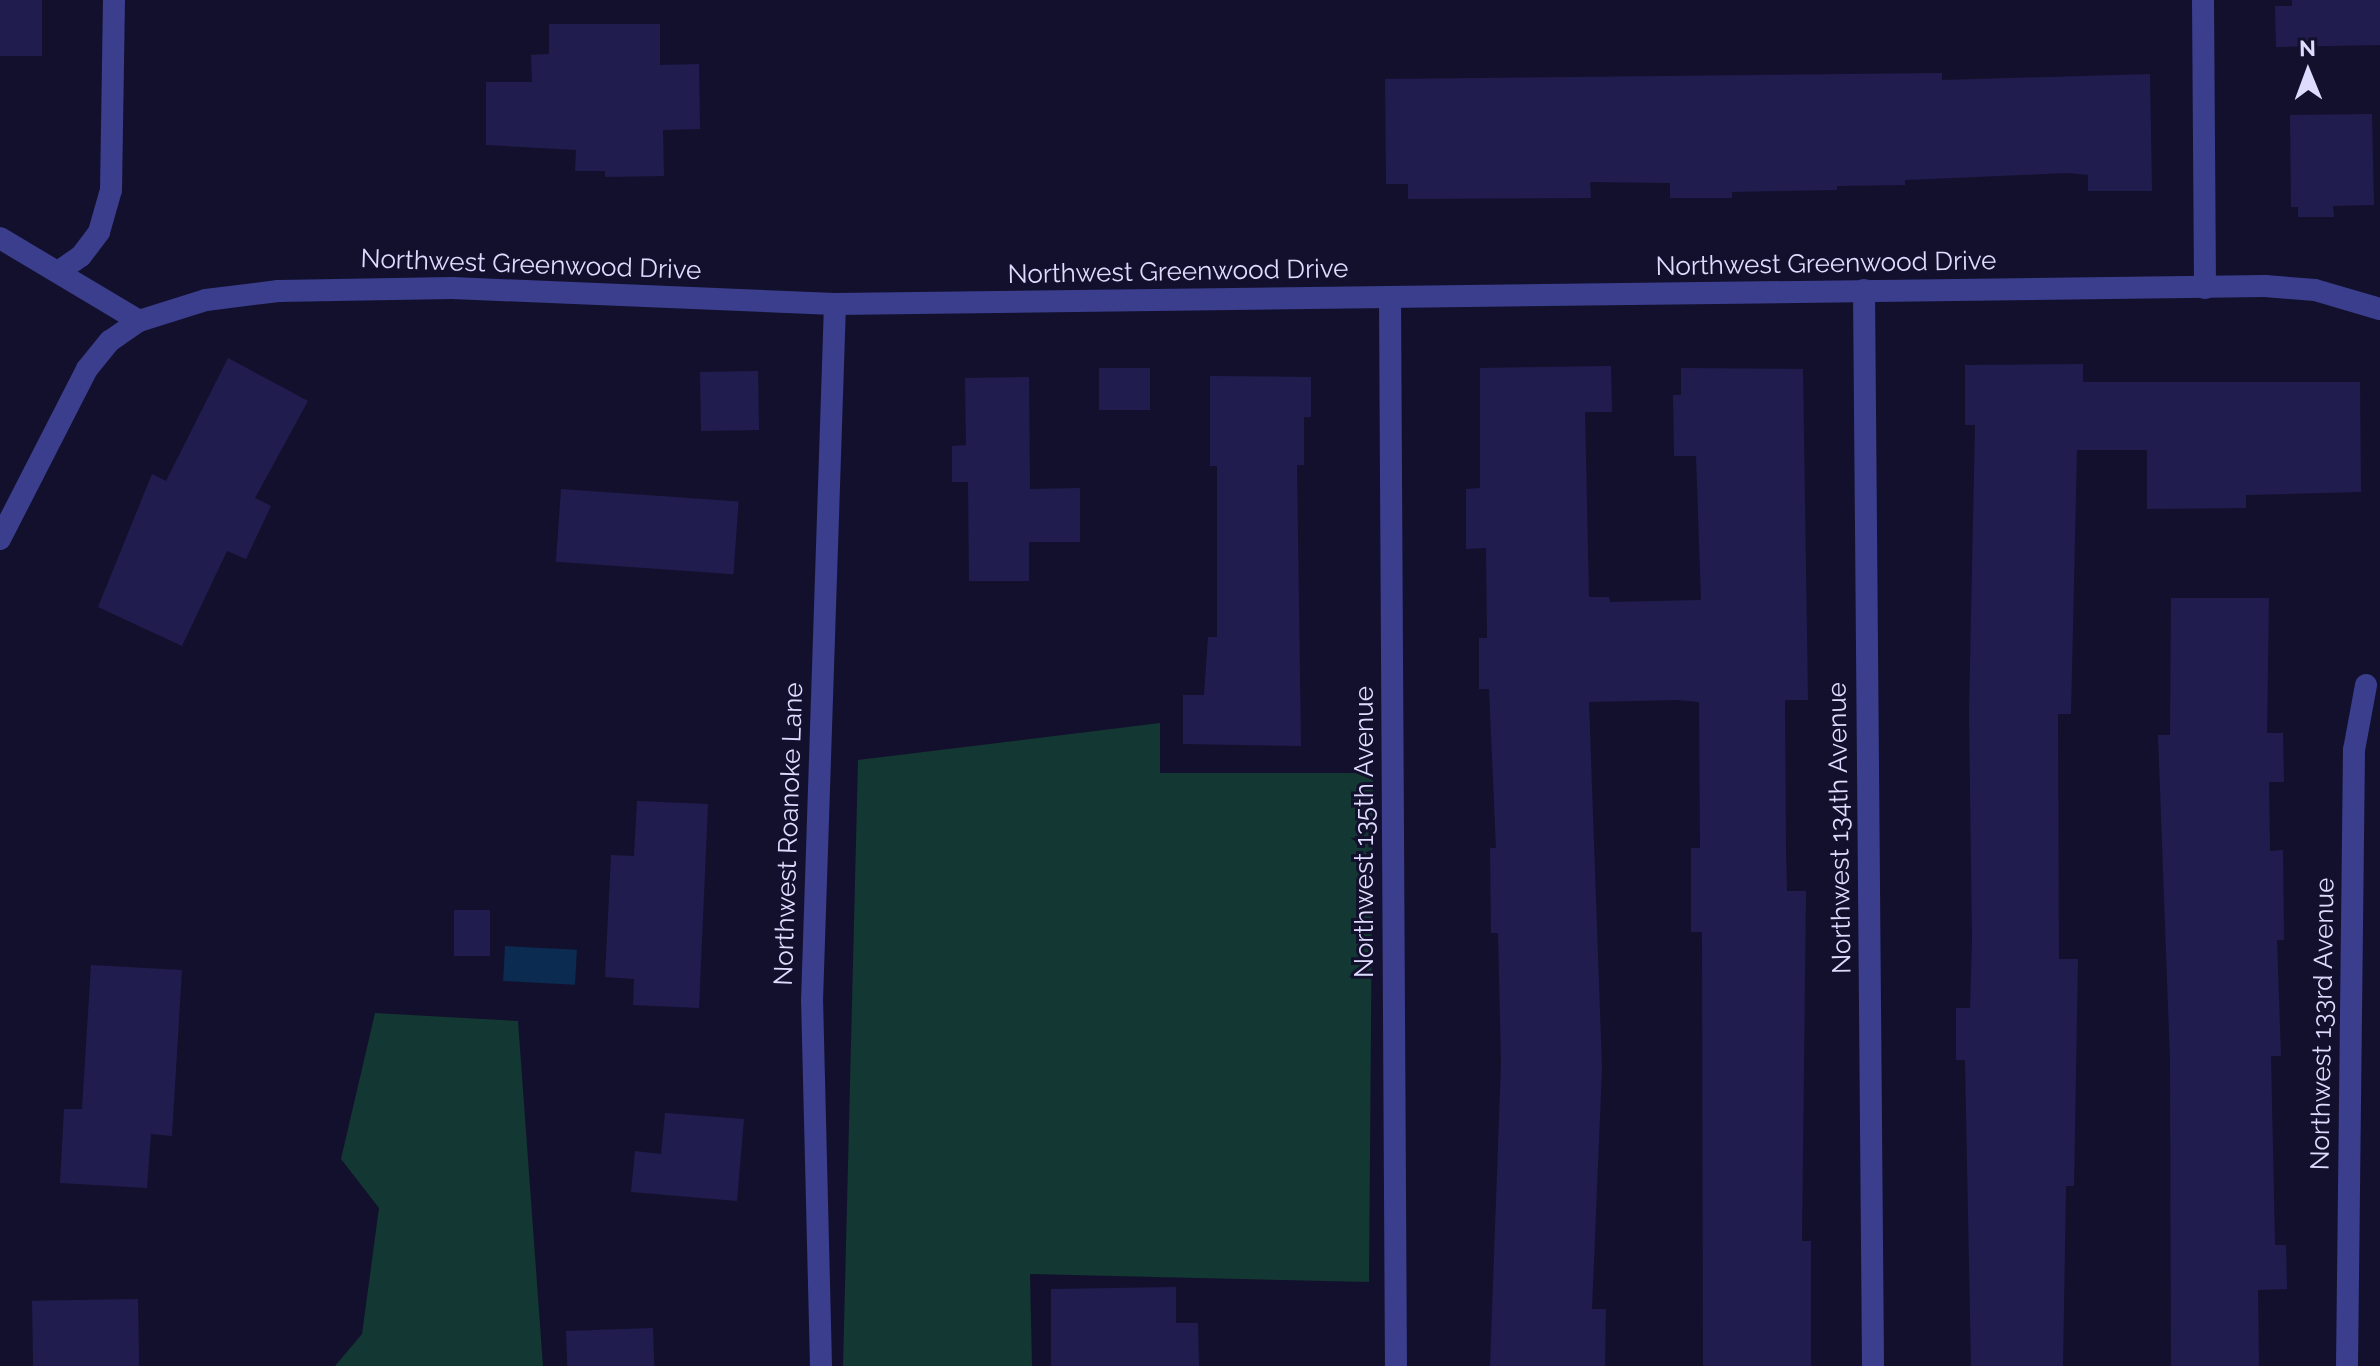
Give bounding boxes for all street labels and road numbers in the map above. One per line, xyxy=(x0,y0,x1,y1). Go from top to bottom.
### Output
street label: Northwest Greenwood Drive xyxy=(360,243,702,287)
street label: Northwest Greenwood Drive xyxy=(1655,245,1997,283)
street label: Northwest Greenwood Drive xyxy=(1007,253,1349,291)
street label: Northwest 134th Avenue xyxy=(1822,681,1858,975)
street label: Northwest Roanoke Lane xyxy=(768,682,810,986)
street label: Northwest 135th Avenue xyxy=(1349,686,1381,978)
street label: Northwest 133rd Avenue xyxy=(2305,877,2341,1171)

